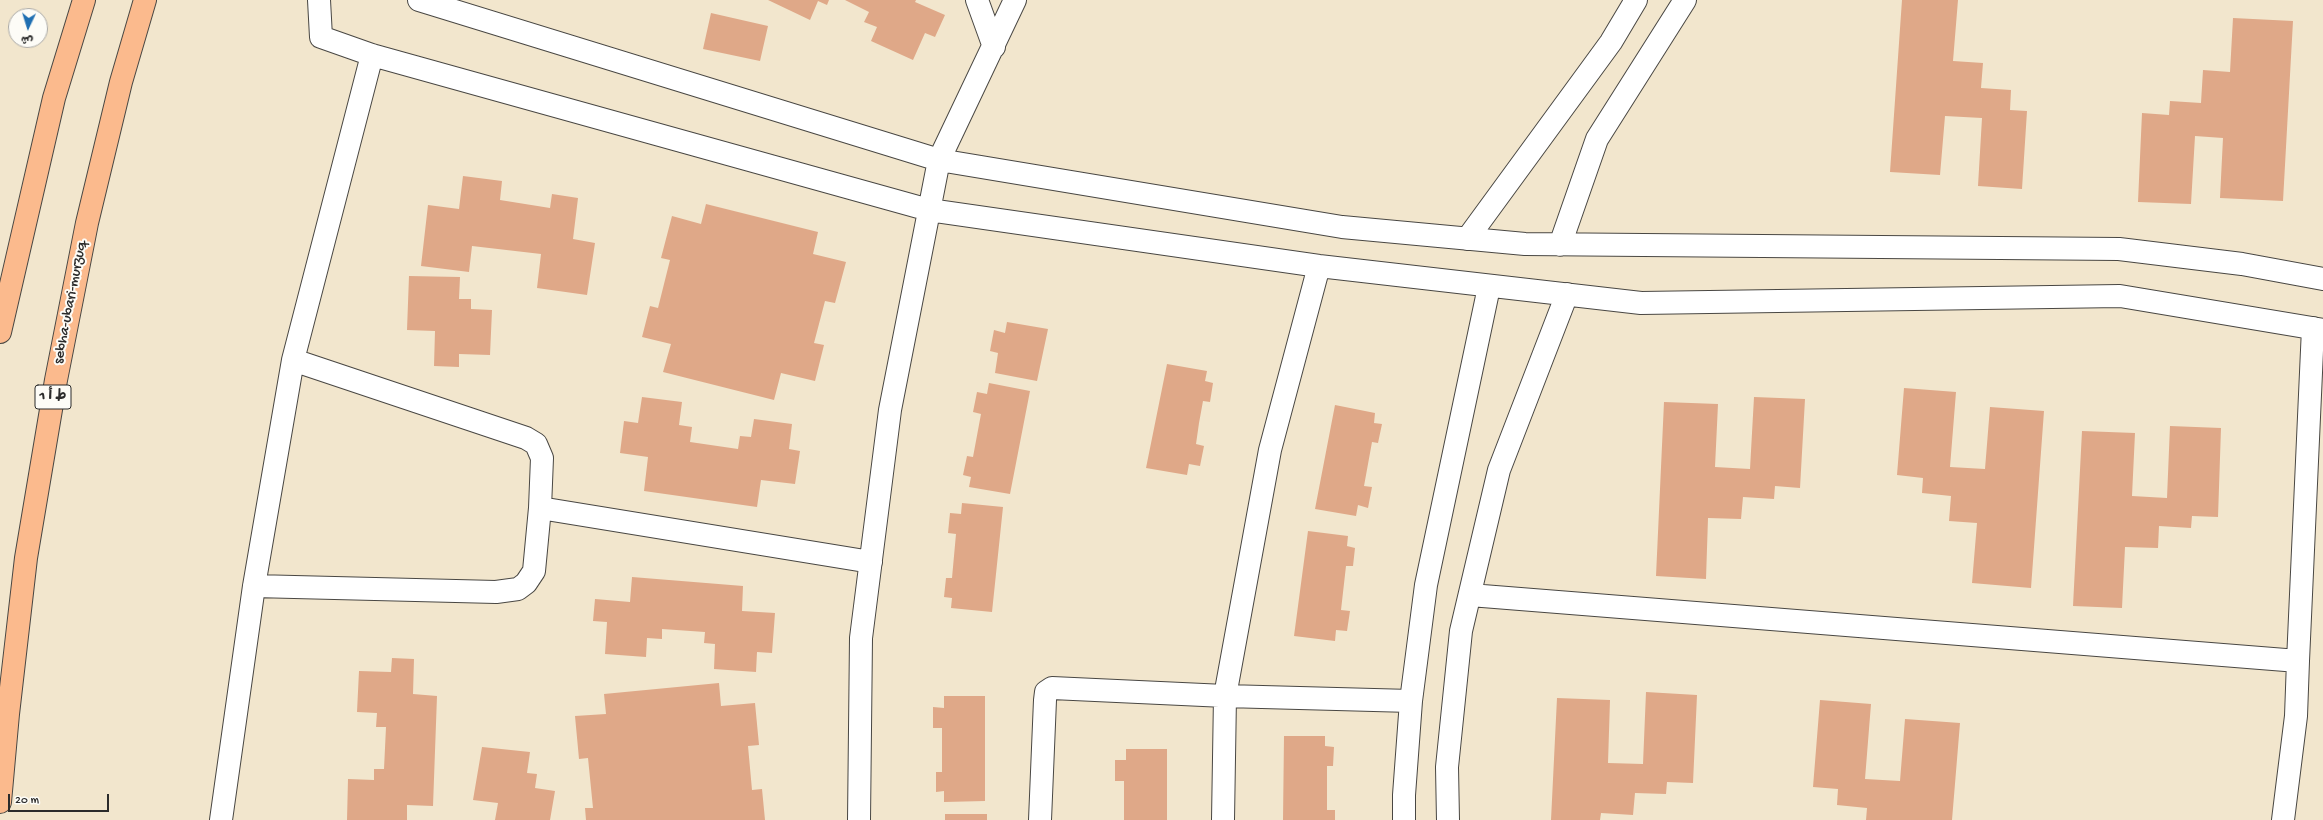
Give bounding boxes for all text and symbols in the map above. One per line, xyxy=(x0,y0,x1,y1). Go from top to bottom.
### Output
north arrow xyxy=(8,8,48,48)
text: ش xyxy=(21,33,34,45)
street label: sebha-ubari-murzuq xyxy=(50,240,92,366)
road number: ط أ 1 xyxy=(35,385,71,409)
scale bar xyxy=(10,786,111,812)
text: 20 m xyxy=(15,794,39,808)

